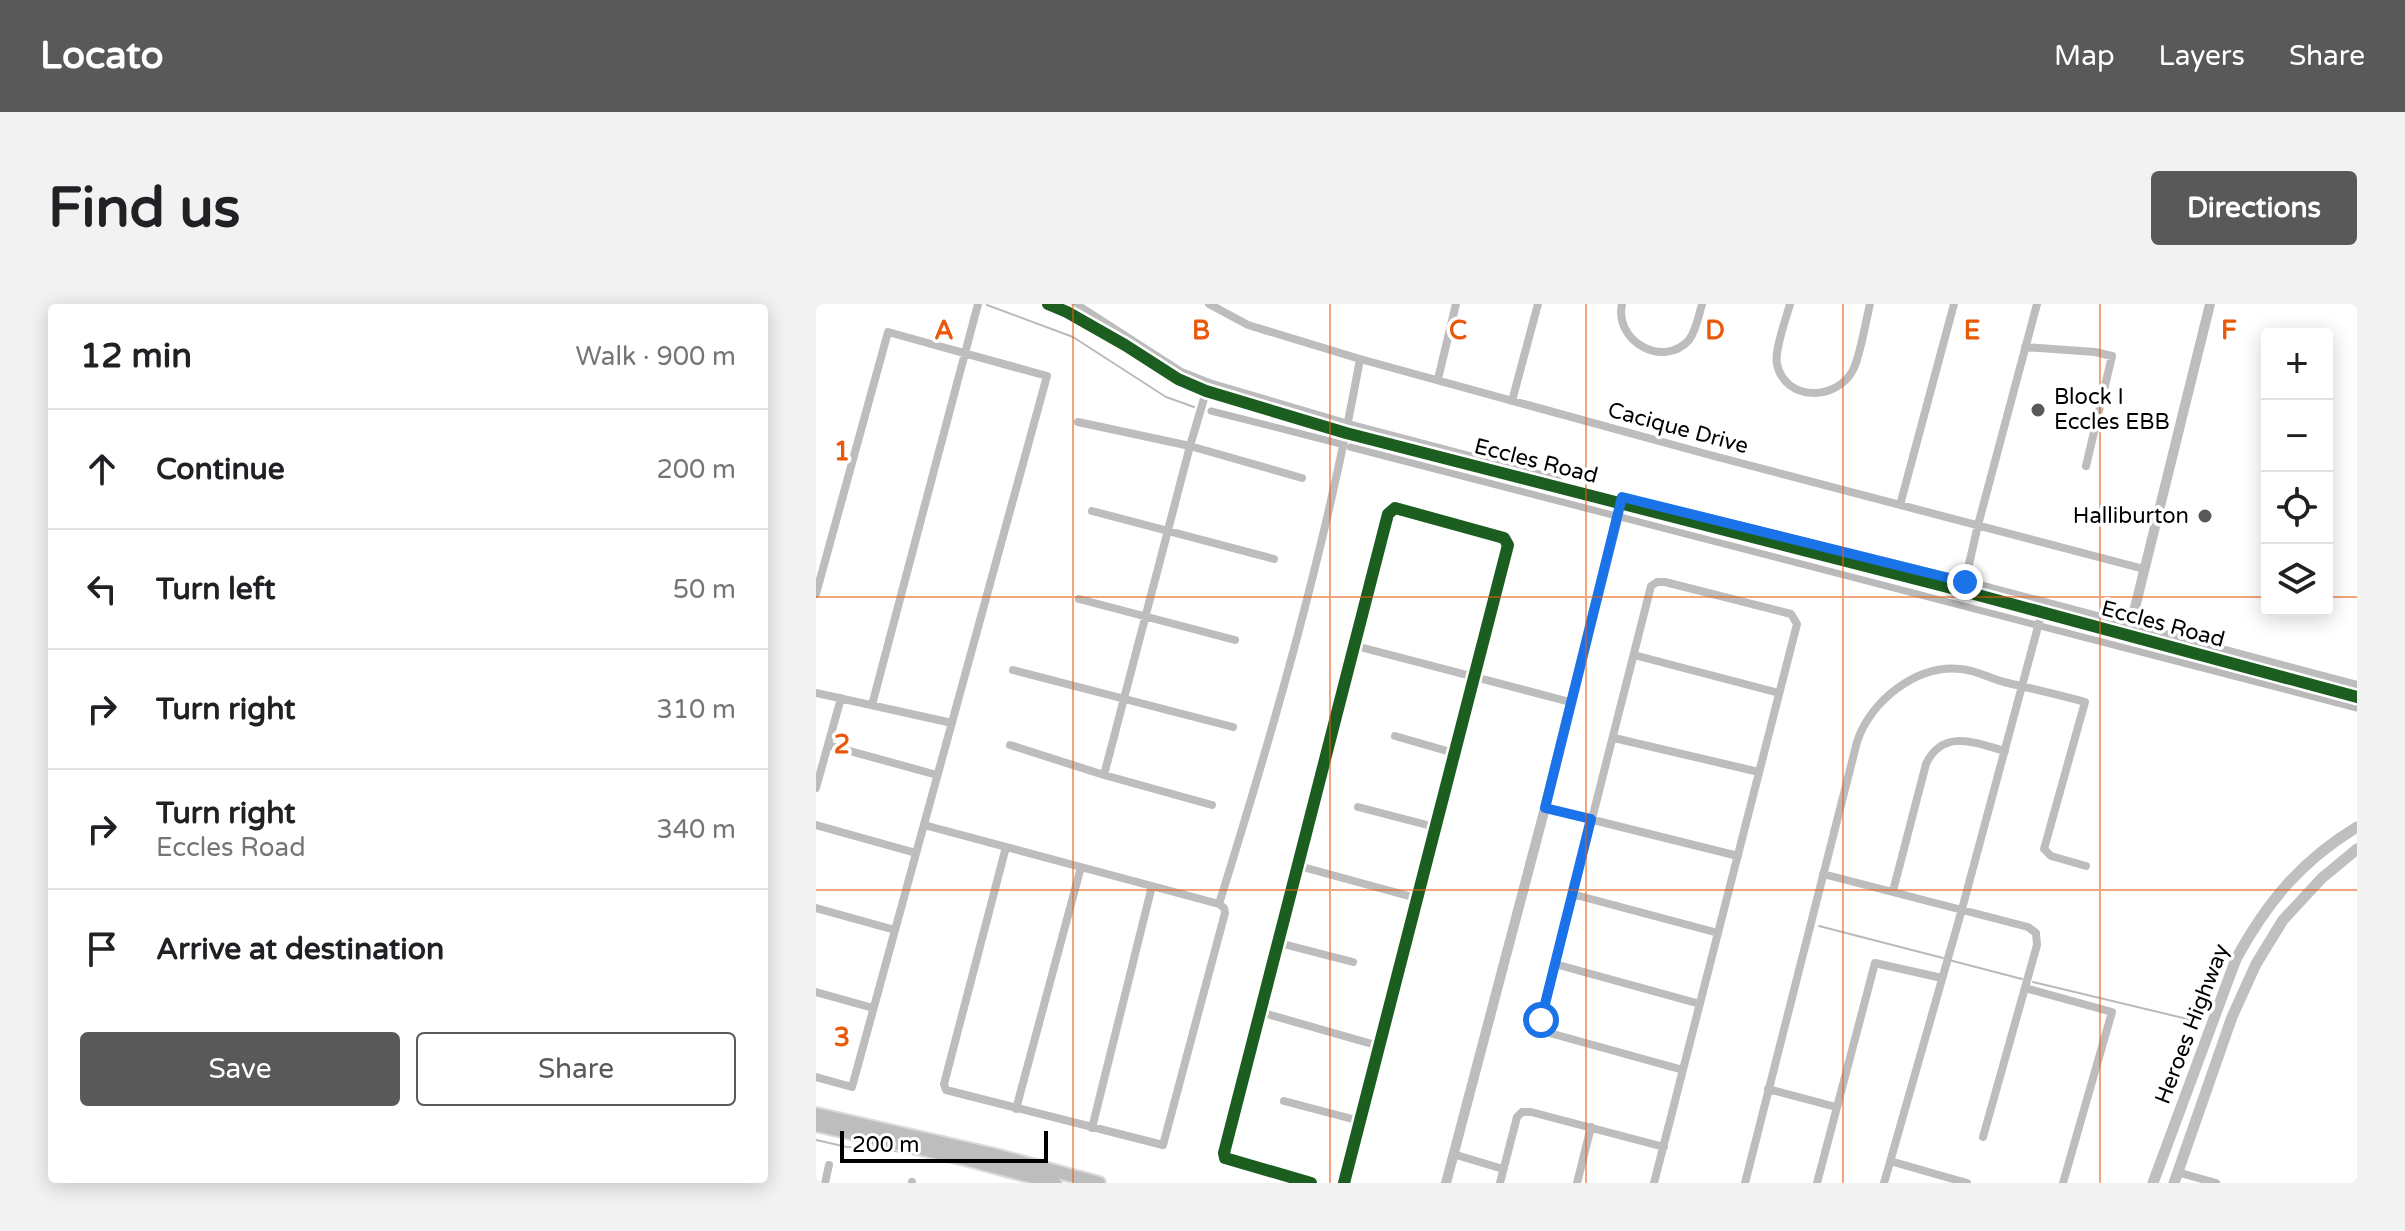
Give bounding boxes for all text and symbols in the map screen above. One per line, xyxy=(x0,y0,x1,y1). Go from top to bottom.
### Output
text: Locato xyxy=(40,33,164,79)
text: Map xyxy=(2054,39,2115,73)
text: Layers xyxy=(2159,39,2245,73)
text: Share xyxy=(2289,39,2365,73)
button: Directions xyxy=(2151,171,2357,245)
text: Find us xyxy=(48,175,240,242)
text: A xyxy=(934,315,954,346)
text: B xyxy=(1192,315,1210,346)
text: C xyxy=(1449,315,1467,346)
text: D xyxy=(1705,315,1725,346)
text: E xyxy=(1964,315,1980,346)
text: F xyxy=(2221,315,2237,346)
map controls xyxy=(2261,328,2333,616)
button: + xyxy=(2261,328,2333,400)
text: 12 min xyxy=(80,336,192,377)
text: Walk · 900 m xyxy=(576,341,736,372)
place label: Block I Eccles EBB xyxy=(2054,384,2170,435)
street label: Cacique Drive xyxy=(1605,397,1751,459)
button: − xyxy=(2261,400,2333,472)
marker: Block I Eccles EBB xyxy=(2029,401,2047,419)
street label: Eccles Road xyxy=(1471,433,1601,489)
text: 1 xyxy=(834,436,850,467)
icon: ahead xyxy=(80,447,124,491)
text: Continue xyxy=(156,451,285,488)
text: 200 m xyxy=(656,454,736,485)
button: locate xyxy=(2261,472,2333,544)
place label: Halliburton xyxy=(2073,503,2189,529)
marker: Halliburton xyxy=(2196,507,2214,525)
button: layers xyxy=(2261,544,2333,616)
route end xyxy=(1947,564,1983,600)
icon: left xyxy=(80,567,124,611)
text: Turn left xyxy=(156,571,275,608)
text: 50 m xyxy=(673,574,736,605)
street label: Eccles Road xyxy=(2098,595,2228,653)
icon: right xyxy=(80,687,124,731)
text: Turn right xyxy=(156,691,296,728)
text: 310 m xyxy=(656,694,736,725)
text: 2 xyxy=(834,729,850,760)
text: Turn right xyxy=(156,795,296,832)
icon: right xyxy=(80,807,124,851)
text: 340 m xyxy=(656,814,736,845)
text: Eccles Road xyxy=(156,832,306,863)
icon: arrive xyxy=(80,927,124,971)
text: Arrive at destination xyxy=(156,931,444,968)
street label: Heroes Highway xyxy=(2150,940,2235,1108)
route start xyxy=(1523,1002,1559,1038)
text: 3 xyxy=(834,1022,850,1053)
button: Save xyxy=(80,1032,400,1106)
button: Share xyxy=(416,1032,736,1106)
scale bar xyxy=(840,1127,1048,1163)
text: 200 m xyxy=(852,1132,919,1158)

